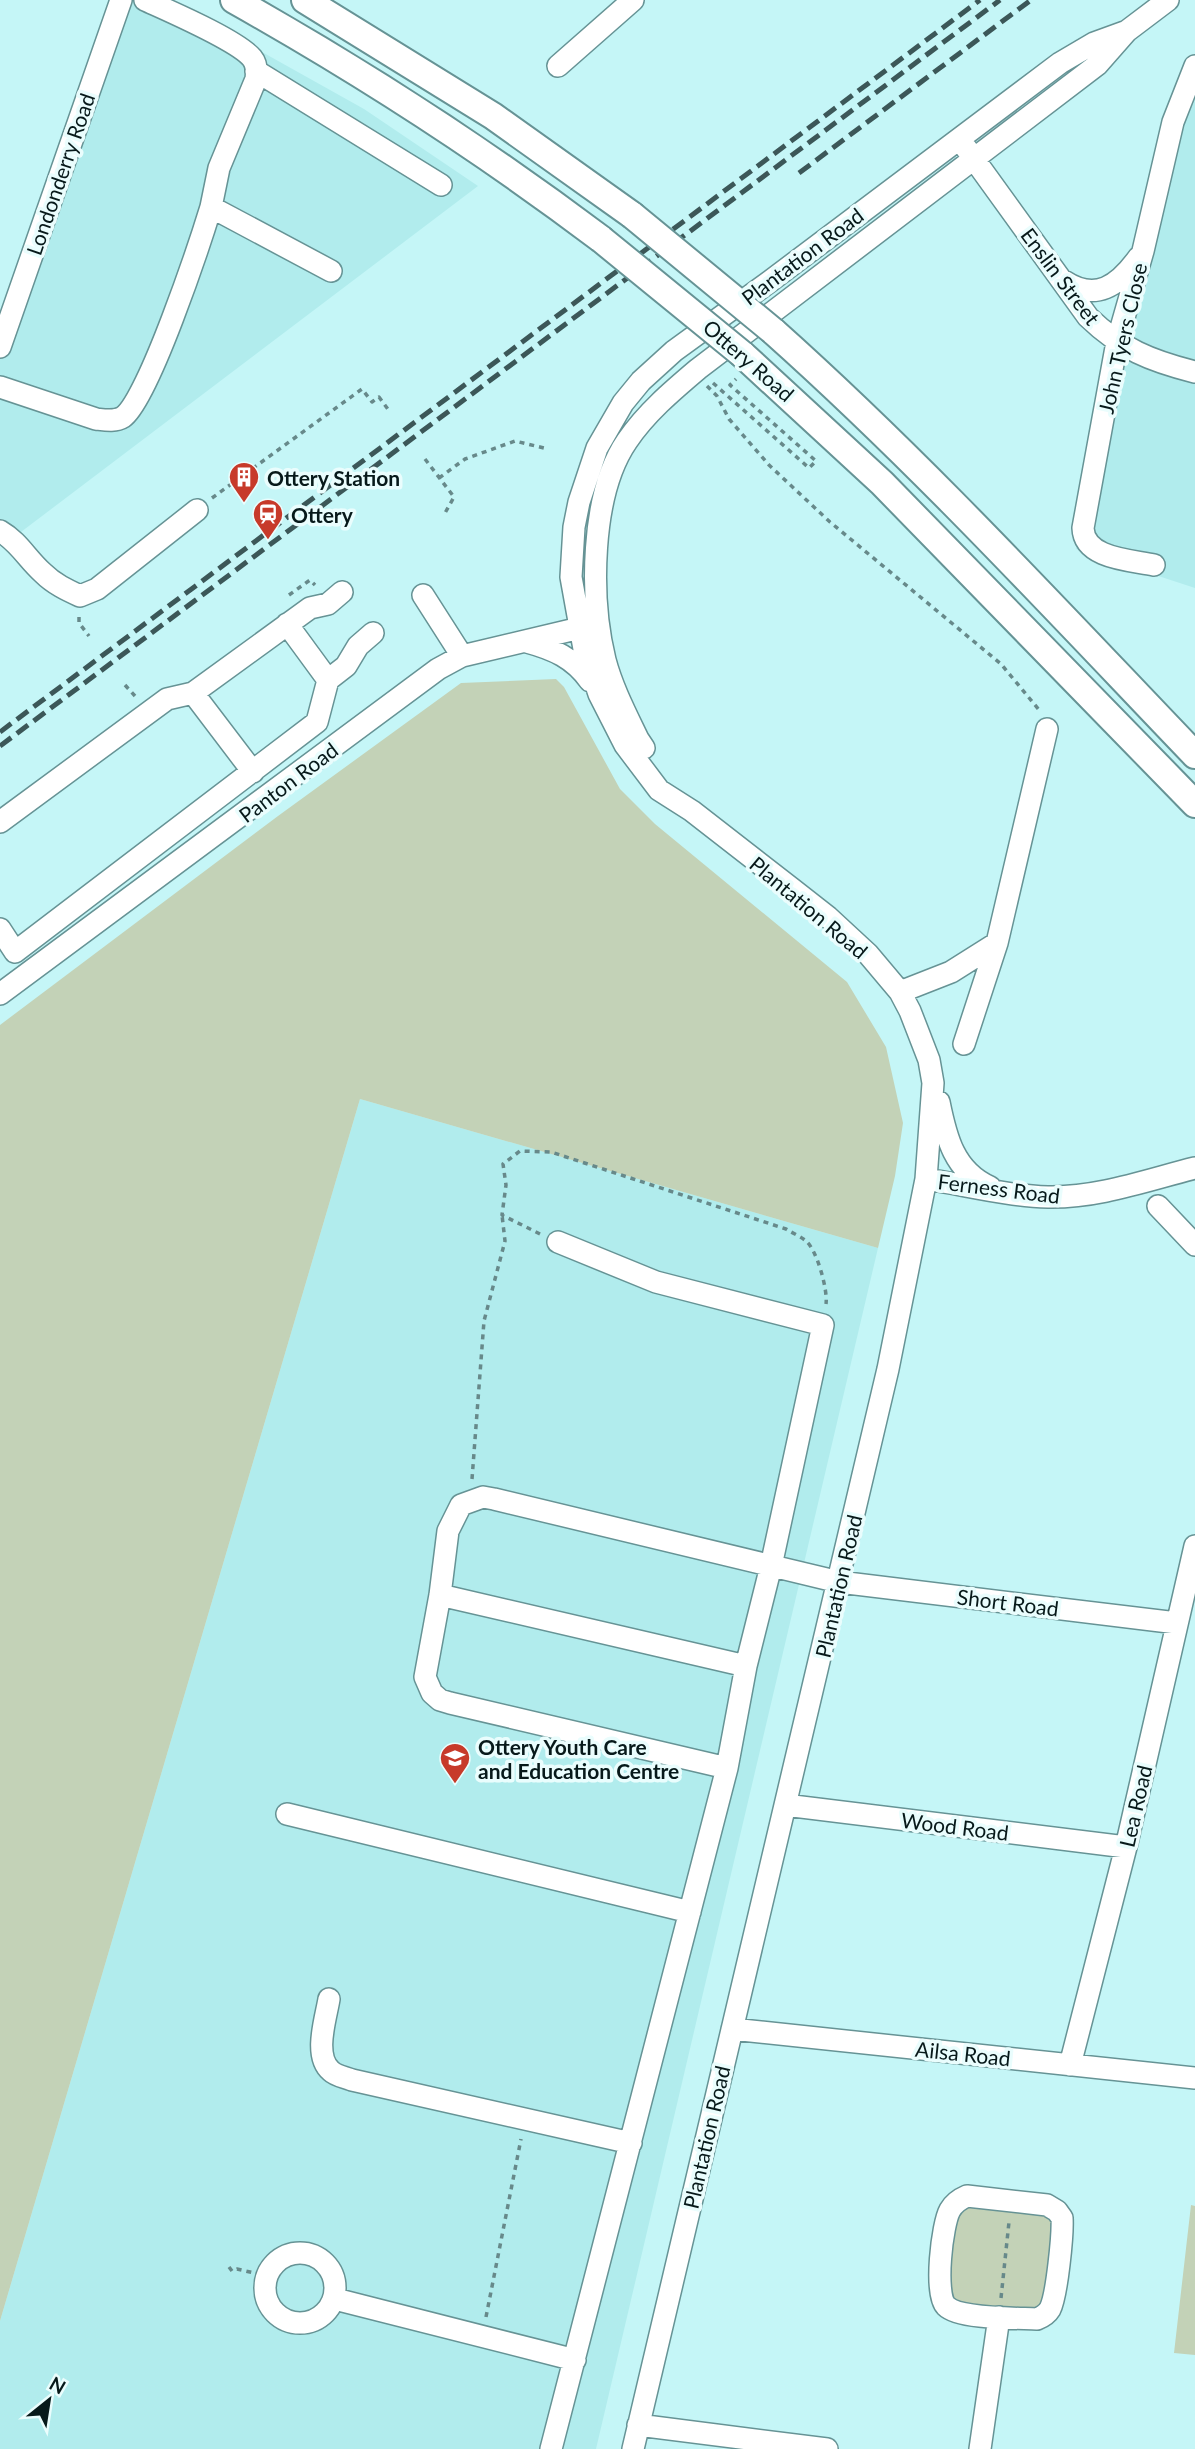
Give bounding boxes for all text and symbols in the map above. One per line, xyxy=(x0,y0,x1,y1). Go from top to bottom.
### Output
street label: Londonderry Road xyxy=(21,90,99,258)
street label: Plantation Road xyxy=(736,202,868,310)
street label: Enslin Street xyxy=(1016,223,1106,330)
street label: John Tyers Close xyxy=(1093,260,1151,416)
street label: Ottery Road xyxy=(699,314,799,406)
building icon: Ottery Station xyxy=(227,460,261,504)
place label: Ottery Station xyxy=(267,465,400,490)
station icon: Ottery xyxy=(251,497,285,541)
place label: Ottery xyxy=(291,502,354,527)
street label: Panton Road xyxy=(234,737,342,827)
street label: Plantation Road xyxy=(745,851,873,963)
street label: Ferness Road xyxy=(937,1168,1061,1208)
street label: Plantation Road xyxy=(809,1512,867,1660)
street label: Short Road xyxy=(956,1583,1060,1621)
place label: Ottery Youth Care and Education Centre xyxy=(478,1734,679,1783)
school or university icon: Ottery Youth Care and Education Centre xyxy=(438,1741,472,1785)
street label: Lea Road xyxy=(1113,1763,1157,1849)
street label: Wood Road xyxy=(900,1807,1010,1845)
street label: Ailsa Road xyxy=(914,2036,1012,2070)
street label: Plantation Road xyxy=(677,2063,735,2211)
north arrow xyxy=(14,2365,84,2435)
text: N xyxy=(46,2371,70,2398)

